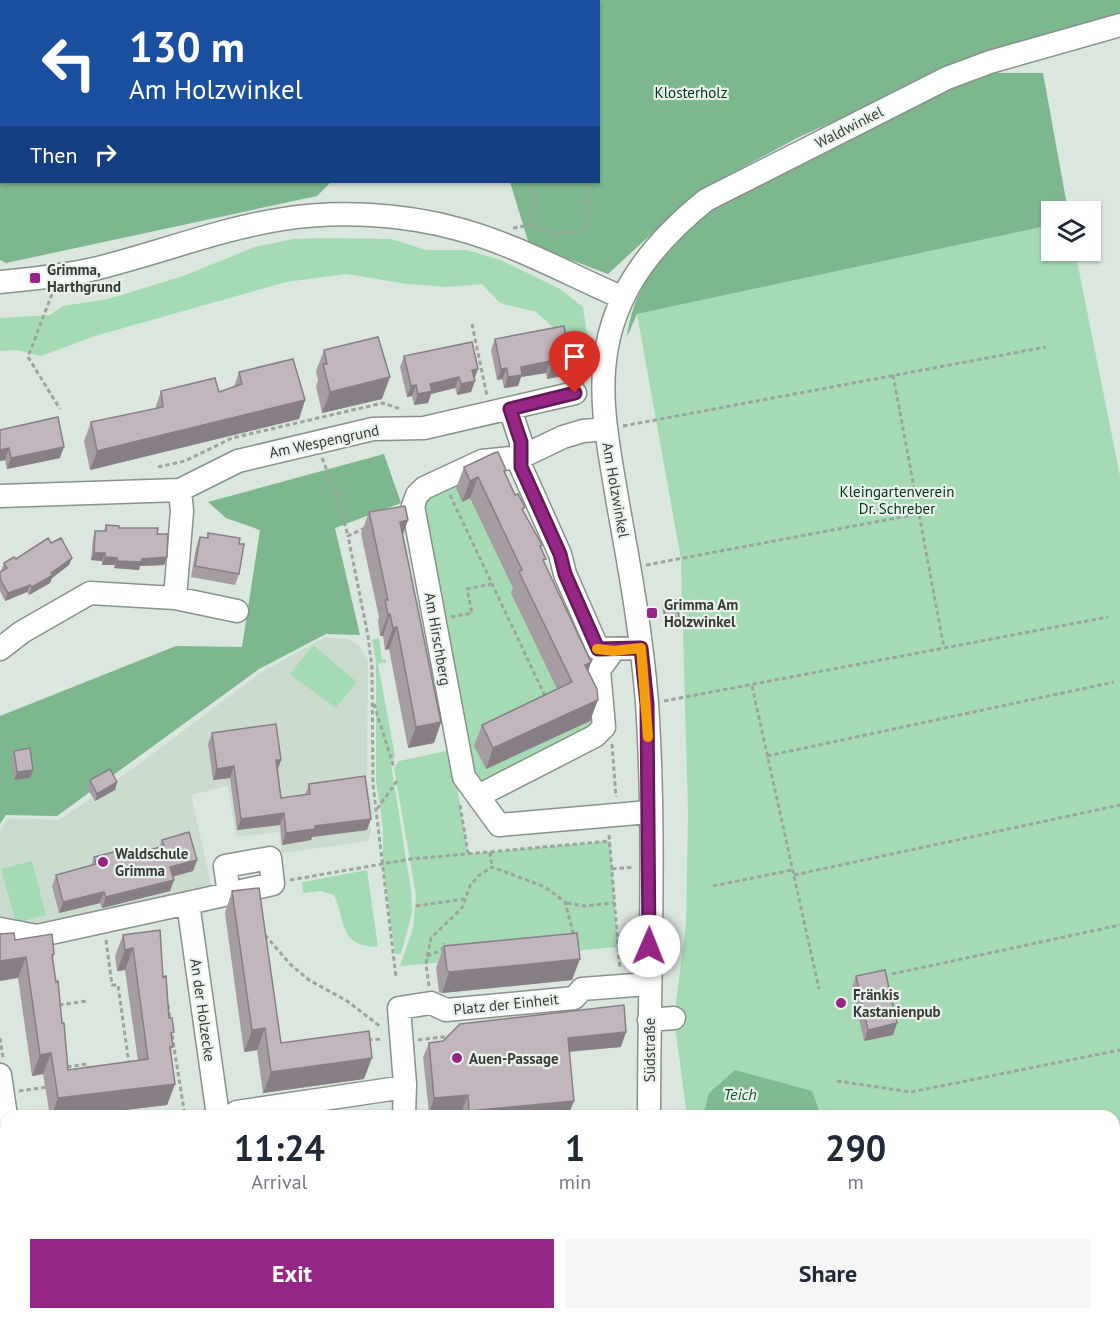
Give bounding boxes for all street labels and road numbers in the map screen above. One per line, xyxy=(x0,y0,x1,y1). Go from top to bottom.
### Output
street label: Waldwinkel xyxy=(812,101,887,152)
street label: Am Wespengrund xyxy=(267,420,381,462)
street label: Am Holzwinkel xyxy=(598,441,634,540)
street label: Am Hirschberg xyxy=(420,591,456,687)
street label: An der Holzecke xyxy=(186,957,220,1063)
street label: Platz der Einheit xyxy=(453,989,559,1019)
street label: Südstraße xyxy=(640,1018,659,1082)

